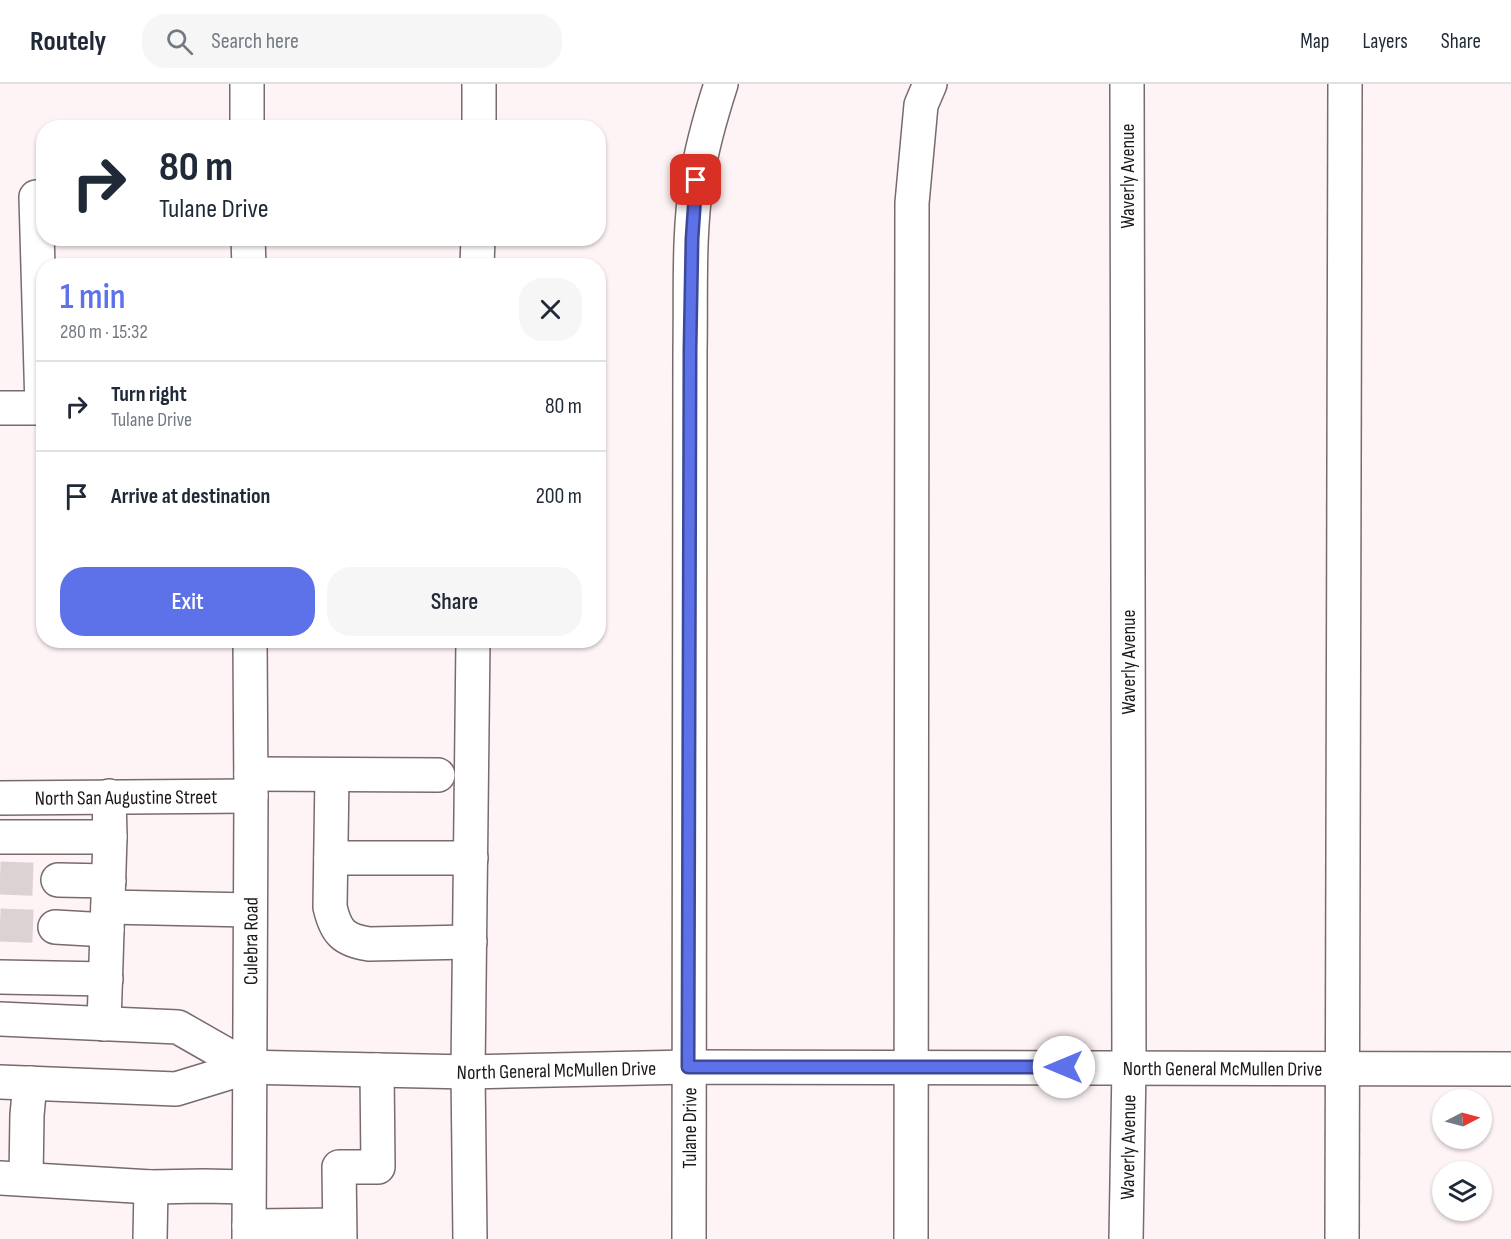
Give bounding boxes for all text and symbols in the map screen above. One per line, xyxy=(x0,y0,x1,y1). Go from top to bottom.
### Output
search box xyxy=(142,14,562,68)
text: Routely xyxy=(30,25,106,58)
icon: search xyxy=(163,25,196,58)
text: Search here xyxy=(211,28,299,55)
text: Map xyxy=(1300,29,1329,54)
text: Layers xyxy=(1362,29,1408,54)
text: Share xyxy=(1441,29,1481,54)
street label: Waverly Avenue xyxy=(1116,124,1140,228)
text: 80 m xyxy=(159,142,233,193)
icon: right xyxy=(60,144,138,222)
pin xyxy=(670,154,721,205)
icon: arrive xyxy=(679,163,712,196)
text: Tulane Drive xyxy=(159,193,269,225)
text: 1 min xyxy=(60,276,125,319)
button: close xyxy=(519,278,582,341)
text: 280 m · 15:32 xyxy=(60,320,148,344)
text: Turn right xyxy=(111,381,187,408)
icon: right xyxy=(60,390,93,423)
text: 80 m xyxy=(545,393,582,420)
text: Tulane Drive xyxy=(111,408,192,432)
icon: arrive xyxy=(60,480,93,513)
text: Arrive at destination xyxy=(111,483,270,510)
text: 200 m xyxy=(536,483,582,510)
button: Exit xyxy=(60,567,315,636)
button: Share xyxy=(327,567,582,636)
street label: Waverly Avenue xyxy=(1117,610,1141,714)
street label: North San Augustine Street xyxy=(35,785,217,811)
street label: Culebra Road xyxy=(239,897,264,985)
position arrow xyxy=(1032,1035,1096,1099)
street label: North General McMullen Drive xyxy=(456,1057,657,1085)
street label: North General McMullen Drive xyxy=(1123,1057,1322,1082)
street label: Tulane Drive xyxy=(678,1087,702,1169)
north arrow xyxy=(1432,1089,1492,1149)
map controls xyxy=(1432,1089,1492,1221)
street label: Waverly Avenue xyxy=(1116,1094,1142,1200)
button: layers xyxy=(1432,1161,1492,1221)

